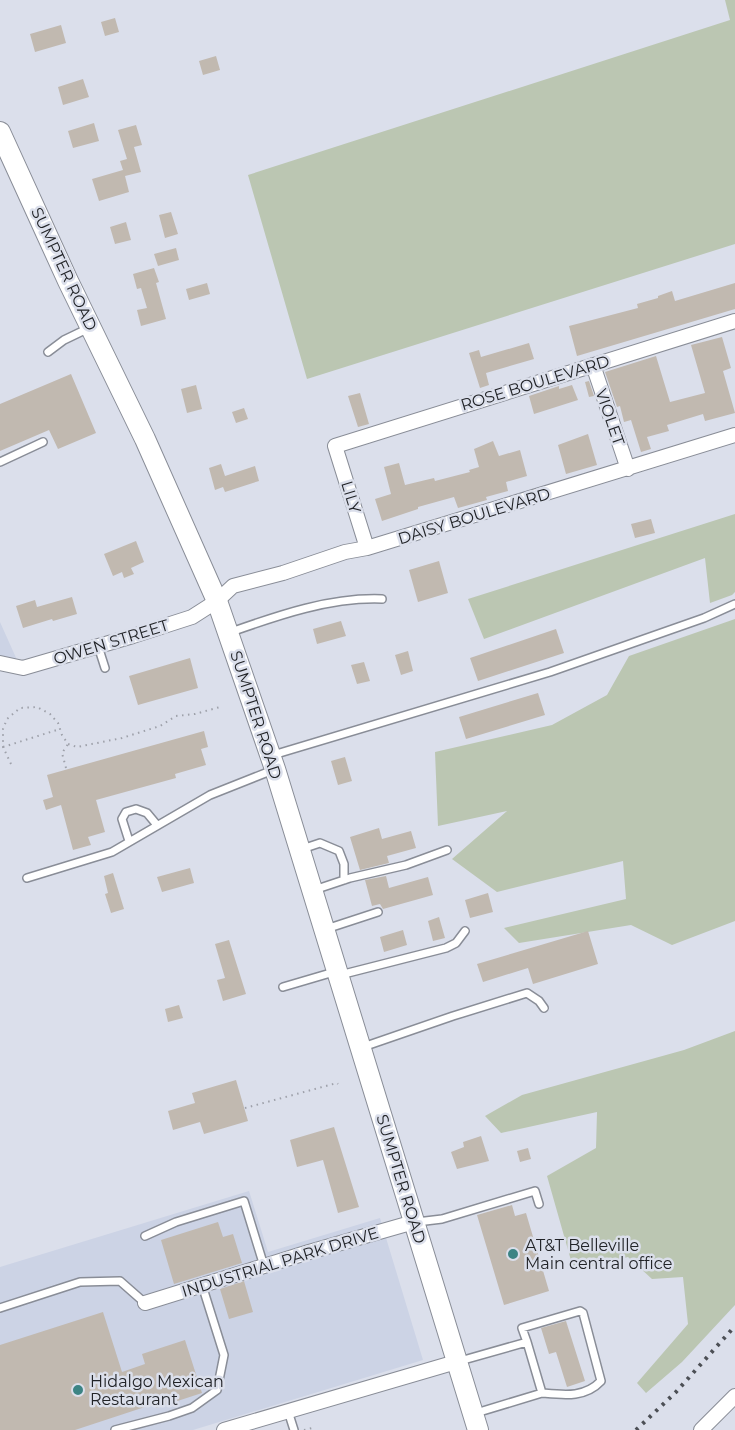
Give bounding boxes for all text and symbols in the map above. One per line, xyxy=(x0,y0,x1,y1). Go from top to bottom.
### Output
street label: SUMPTER ROAD xyxy=(27,204,101,334)
street label: ROSE BOULEVARD xyxy=(458,351,612,415)
street label: VIOLET xyxy=(591,386,629,449)
street label: LILY xyxy=(337,479,365,516)
street label: DAISY BOULEVARD xyxy=(396,484,552,548)
street label: OWEN STREET xyxy=(51,615,172,669)
street label: SUMPTER ROAD xyxy=(226,648,286,782)
street label: SUMPTER ROAD xyxy=(372,1112,430,1246)
street label: INDUSTRIAL PARK DRIVE xyxy=(179,1223,381,1301)
place label: AT&T Belleville Main central office xyxy=(525,1236,672,1273)
marker: AT&T Belleville Main central office xyxy=(506,1247,520,1261)
place label: Hidalgo Mexican Restaurant xyxy=(90,1372,224,1409)
marker: Hidalgo Mexican Restaurant xyxy=(71,1383,85,1397)

